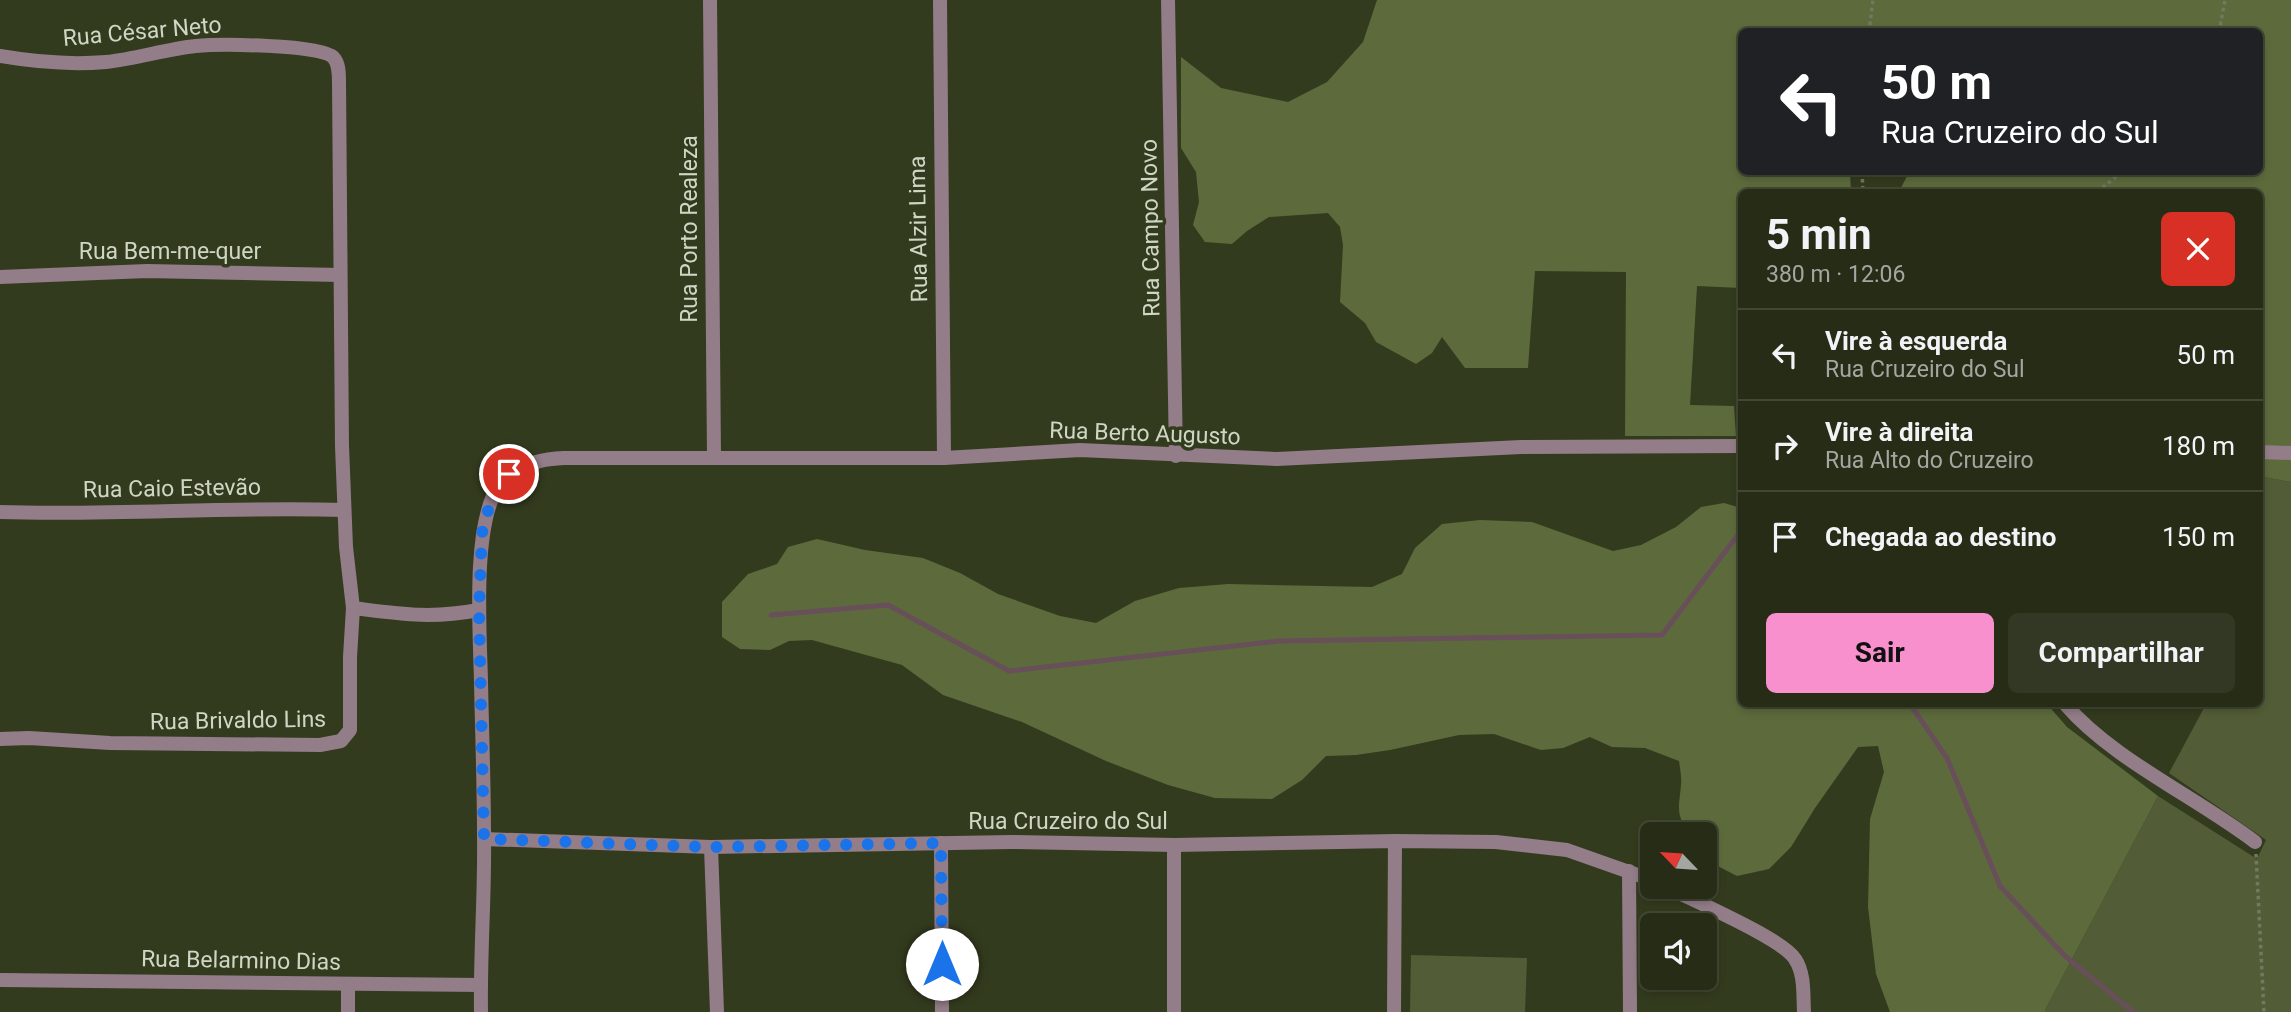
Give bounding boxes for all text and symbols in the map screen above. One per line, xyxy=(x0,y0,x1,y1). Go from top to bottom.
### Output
street label: Rua César Neto xyxy=(62,11,222,52)
text: 50 m xyxy=(1881,54,1992,111)
icon: left xyxy=(1766,56,1857,147)
text: Rua Cruzeiro do Sul xyxy=(1881,113,2159,151)
street label: Rua Porto Realeza xyxy=(676,135,703,323)
street label: Rua Campo Novo xyxy=(1135,139,1166,317)
street label: Rua Alzir Lima xyxy=(904,155,933,303)
text: 5 min xyxy=(1766,210,1872,259)
button: close xyxy=(2161,212,2235,286)
street label: Rua Bem-me-quer xyxy=(79,238,261,265)
text: 380 m · 12:06 xyxy=(1766,261,1905,288)
text: Vire à esquerda xyxy=(1825,326,2008,356)
icon: left xyxy=(1766,336,1804,374)
text: 50 m xyxy=(2177,340,2235,370)
text: Rua Cruzeiro do Sul xyxy=(1825,356,2025,383)
street label: Rua Berto Augusto xyxy=(1049,417,1241,450)
text: Vire à direita xyxy=(1825,417,1973,447)
icon: right xyxy=(1766,427,1804,465)
text: 180 m xyxy=(2162,431,2235,461)
pin xyxy=(479,444,539,504)
text: Rua Alto do Cruzeiro xyxy=(1825,447,2034,474)
icon: arrive xyxy=(490,455,528,493)
street label: Rua Caio Estevão xyxy=(83,473,261,504)
icon: arrive xyxy=(1766,518,1804,556)
text: Chegada ao destino xyxy=(1825,522,2056,552)
text: 150 m xyxy=(2162,522,2235,552)
button: Sair xyxy=(1766,613,1994,693)
button: Compartilhar xyxy=(2008,613,2235,693)
street label: Rua Brivaldo Lins xyxy=(150,705,326,736)
street label: Rua Cruzeiro do Sul xyxy=(968,808,1168,835)
north arrow xyxy=(1640,822,1717,900)
map controls xyxy=(1640,822,1717,990)
button: sound xyxy=(1640,913,1717,990)
position arrow xyxy=(905,927,979,1001)
street label: Rua Belarmino Dias xyxy=(141,945,341,976)

